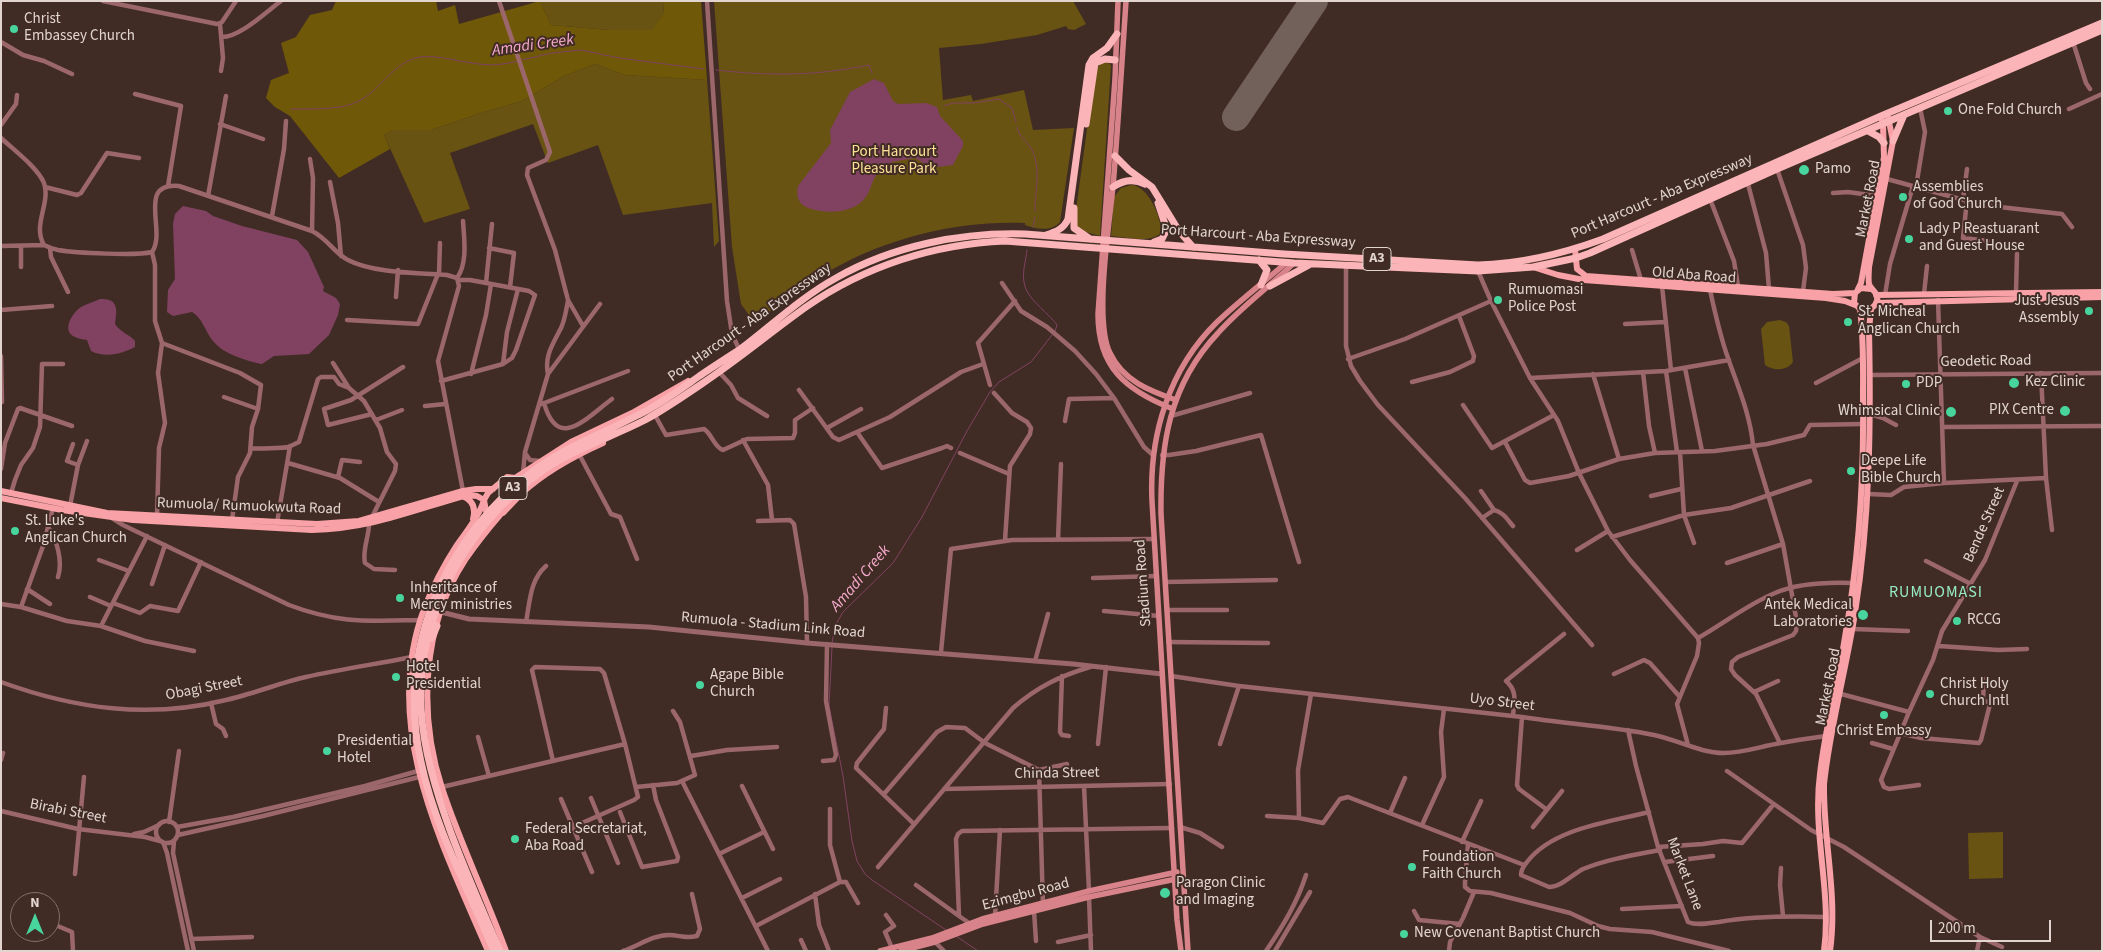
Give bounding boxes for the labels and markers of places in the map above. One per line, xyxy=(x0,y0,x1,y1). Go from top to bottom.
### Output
place label: Christ Embassey Church xyxy=(24,11,135,46)
marker: Christ Embassey Church xyxy=(8,23,20,35)
place label: One Fold Church xyxy=(1958,102,2062,120)
marker: One Fold Church xyxy=(1942,105,1954,117)
place label: Pamo xyxy=(1815,161,1851,179)
marker: Pamo xyxy=(1797,163,1811,177)
place label: Assemblies of God Church xyxy=(1913,179,2002,214)
marker: Assemblies of God Church xyxy=(1897,191,1909,203)
place label: Lady P Reastuarant and Guest House xyxy=(1919,221,2039,256)
marker: Lady P Reastuarant and Guest House xyxy=(1903,233,1915,245)
place label: Rumuomasi Police Post xyxy=(1508,282,1583,317)
place label: Just Jesus Assembly xyxy=(2014,293,2079,328)
marker: Rumuomasi Police Post xyxy=(1492,294,1504,306)
place label: St. Micheal Anglican Church xyxy=(1858,304,1960,339)
marker: Just Jesus Assembly xyxy=(2083,305,2095,317)
marker: St. Micheal Anglican Church xyxy=(1842,316,1854,328)
place label: Kez Clinic xyxy=(2025,374,2085,392)
place label: PDP xyxy=(1916,375,1942,393)
marker: Kez Clinic xyxy=(2007,376,2021,390)
marker: PDP xyxy=(1900,378,1912,390)
place label: PIX Centre xyxy=(1989,402,2054,420)
place label: Whimsical Clinic xyxy=(1838,403,1940,421)
marker: PIX Centre xyxy=(2058,404,2072,418)
marker: Whimsical Clinic xyxy=(1944,405,1958,419)
place label: Deepe Life Bible Church xyxy=(1861,453,1941,488)
marker: Deepe Life Bible Church xyxy=(1845,465,1857,477)
place label: St. Luke's Anglican Church xyxy=(25,513,127,548)
marker: St. Luke's Anglican Church xyxy=(9,525,21,537)
place label: Inheritance of Mercy ministries xyxy=(410,580,512,615)
marker: Inheritance of Mercy ministries xyxy=(394,592,406,604)
place label: Antek Medical Laboratories xyxy=(1764,597,1852,632)
marker: Antek Medical Laboratories xyxy=(1856,608,1870,622)
place label: RCCG xyxy=(1967,612,2001,630)
marker: RCCG xyxy=(1951,615,1963,627)
place label: Hotel Presidential xyxy=(406,659,481,694)
place label: Agape Bible Church xyxy=(710,667,784,702)
marker: Hotel Presidential xyxy=(390,671,402,683)
place label: Christ Holy Church Intl xyxy=(1940,676,2009,711)
marker: Agape Bible Church xyxy=(694,679,706,691)
marker: Christ Holy Church Intl xyxy=(1924,688,1936,700)
marker: Christ Embassy xyxy=(1878,709,1890,721)
place label: Christ Embassy xyxy=(1836,723,1932,741)
place label: Presidential Hotel xyxy=(337,733,412,768)
marker: Presidential Hotel xyxy=(321,745,333,757)
place label: Federal Secretariat, Aba Road xyxy=(525,821,647,856)
marker: Federal Secretariat, Aba Road xyxy=(509,833,521,845)
place label: Foundation Faith Church xyxy=(1422,849,1501,884)
marker: Foundation Faith Church xyxy=(1406,861,1418,873)
place label: Paragon Clinic and Imaging xyxy=(1176,875,1265,910)
marker: Paragon Clinic and Imaging xyxy=(1158,886,1172,900)
place label: New Covenant Baptist Church xyxy=(1414,925,1600,943)
marker: New Covenant Baptist Church xyxy=(1398,928,1410,940)

